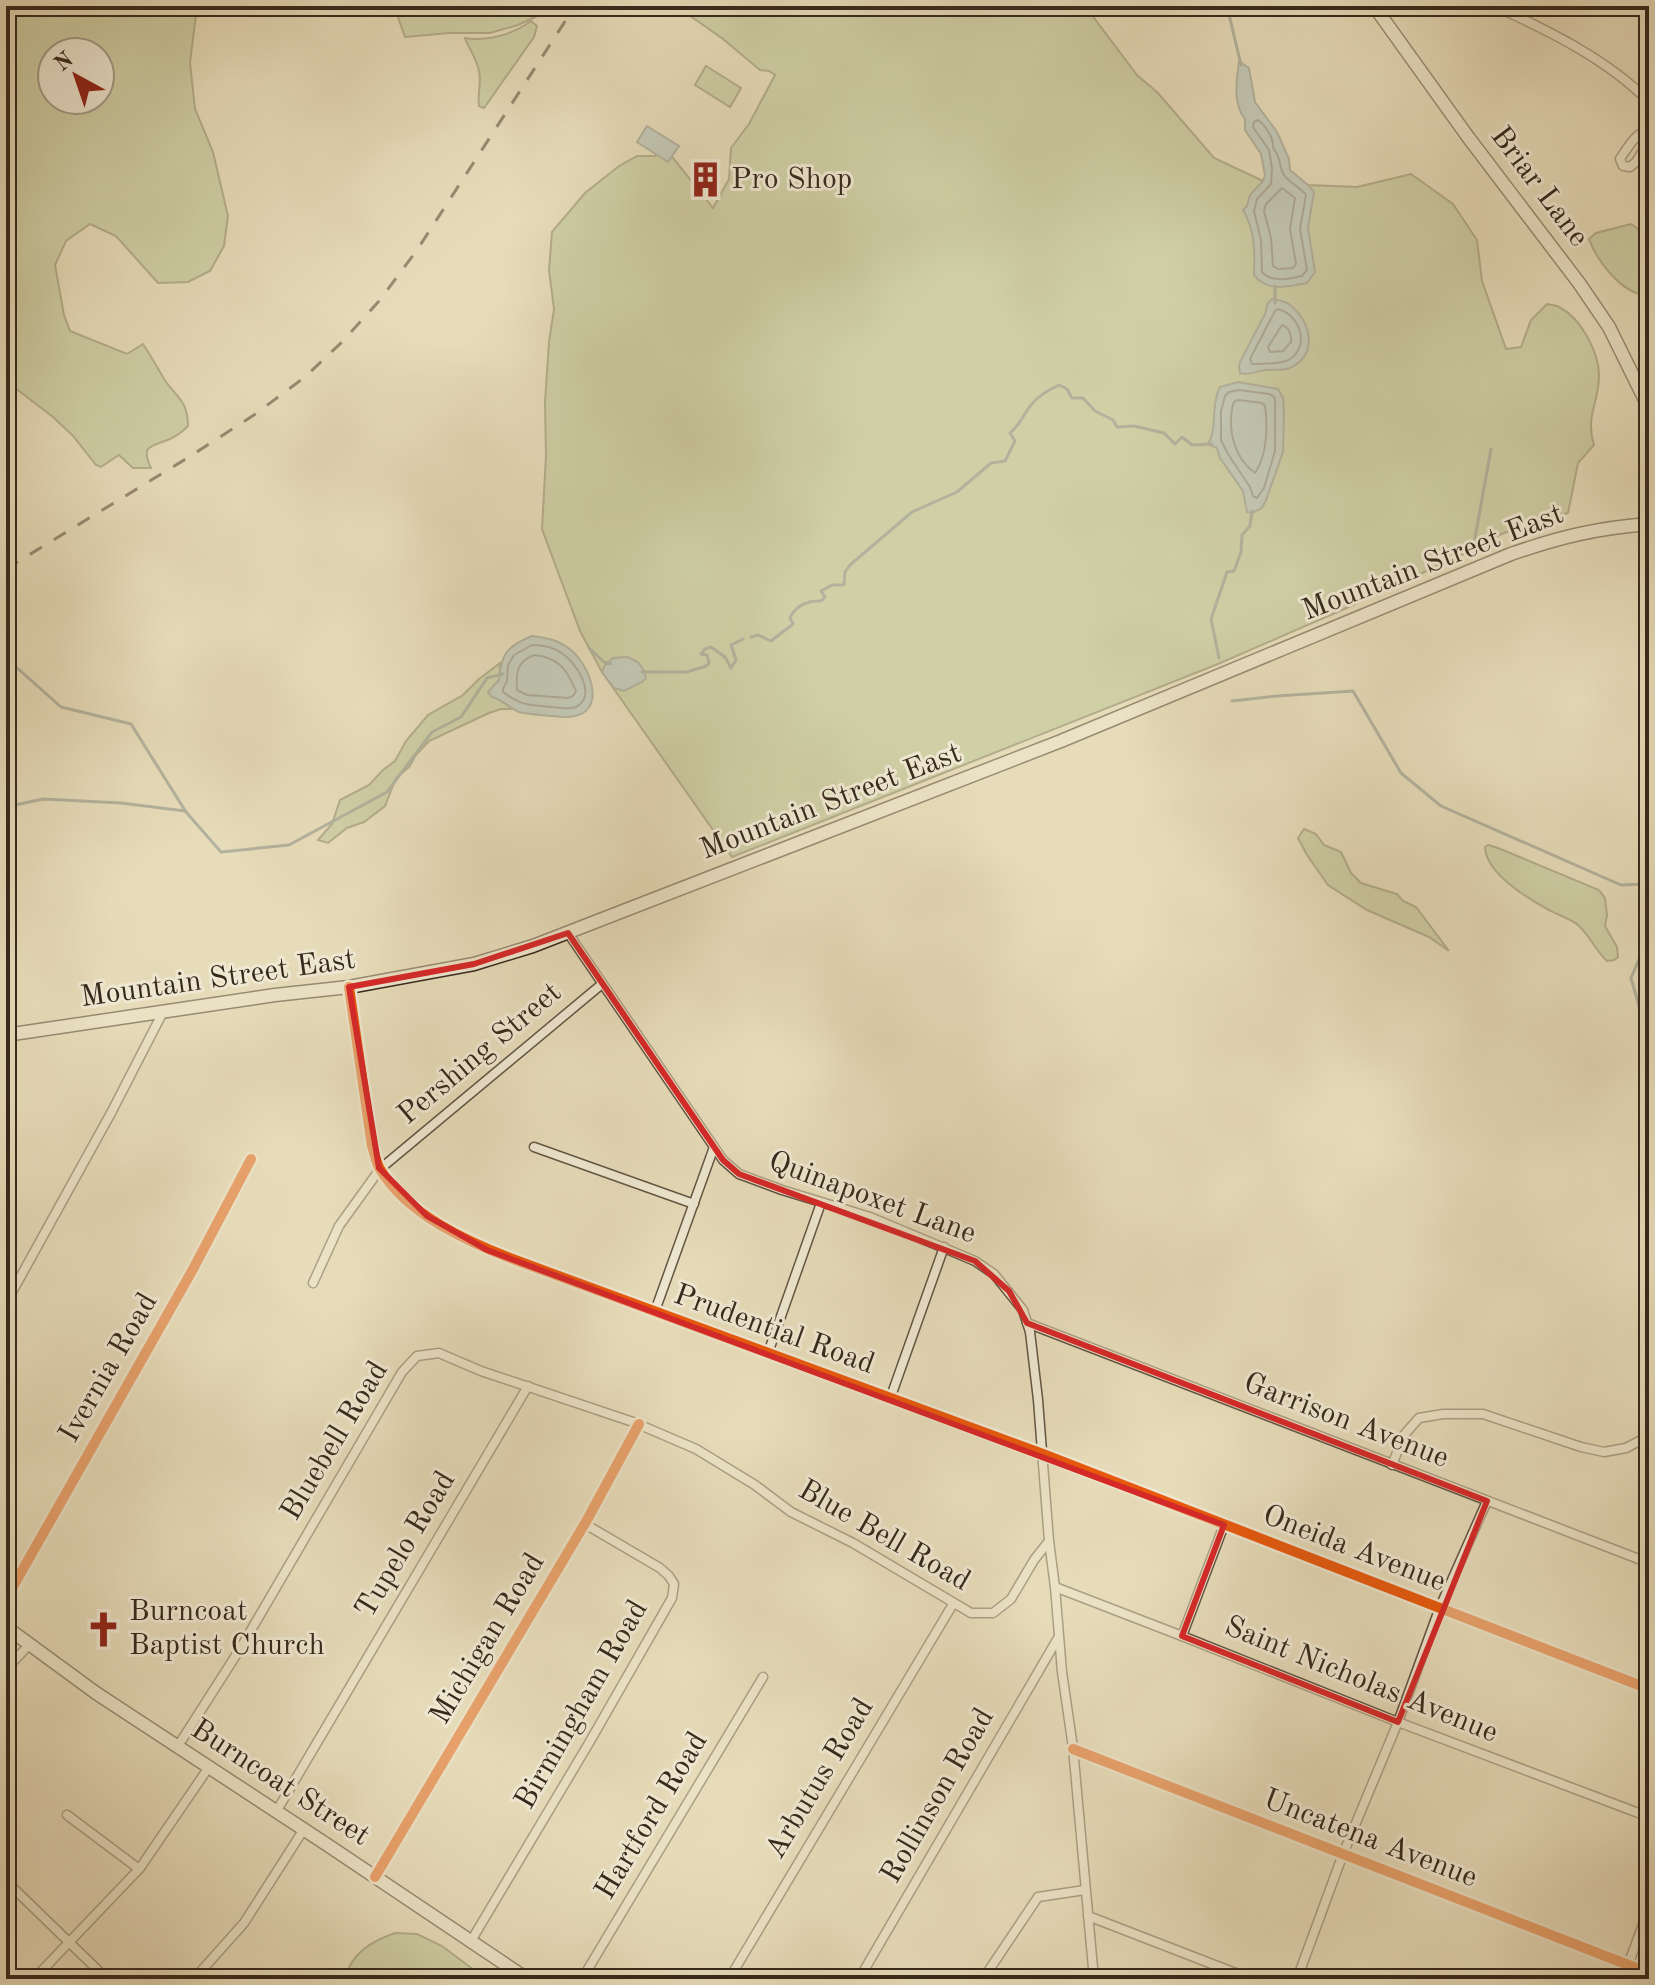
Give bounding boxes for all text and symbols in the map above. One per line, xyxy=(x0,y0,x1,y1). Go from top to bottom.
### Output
north arrow xyxy=(36,36,116,116)
text: N xyxy=(51,48,78,76)
street label: Briar Lane xyxy=(1484,121,1594,253)
building icon: Pro Shop xyxy=(686,161,724,199)
place label: Pro Shop xyxy=(731,165,852,195)
street label: Mountain Street East xyxy=(1298,499,1568,627)
street label: Mountain Street East xyxy=(696,738,966,866)
street label: Mountain Street East xyxy=(79,945,357,1013)
street label: Pershing Street xyxy=(393,977,567,1131)
street label: Quinapoxet Lane xyxy=(764,1147,980,1249)
street label: Prudential Road xyxy=(670,1280,878,1380)
street label: Ivernia Road xyxy=(54,1288,164,1448)
street label: Bluebell Road xyxy=(276,1356,394,1526)
street label: Garrison Avenue xyxy=(1239,1368,1453,1474)
street label: Tupelo Road xyxy=(351,1467,461,1623)
street label: Blue Bell Road xyxy=(793,1475,975,1597)
street label: Oneida Avenue xyxy=(1258,1500,1450,1598)
street label: Michigan Road xyxy=(425,1548,551,1730)
street label: Birmingham Road xyxy=(510,1595,654,1815)
place label: Burncoat Baptist Church xyxy=(129,1597,325,1661)
church icon: Burncoat Baptist Church xyxy=(84,1610,122,1648)
street label: Saint Nicholas Avenue xyxy=(1220,1611,1502,1749)
street label: Arbutus Road xyxy=(760,1694,880,1864)
street label: Rollinson Road xyxy=(876,1704,1000,1888)
street label: Burncoat Street xyxy=(185,1714,375,1852)
street label: Hartford Road xyxy=(590,1727,714,1905)
street label: Uncatena Avenue xyxy=(1259,1784,1481,1894)

